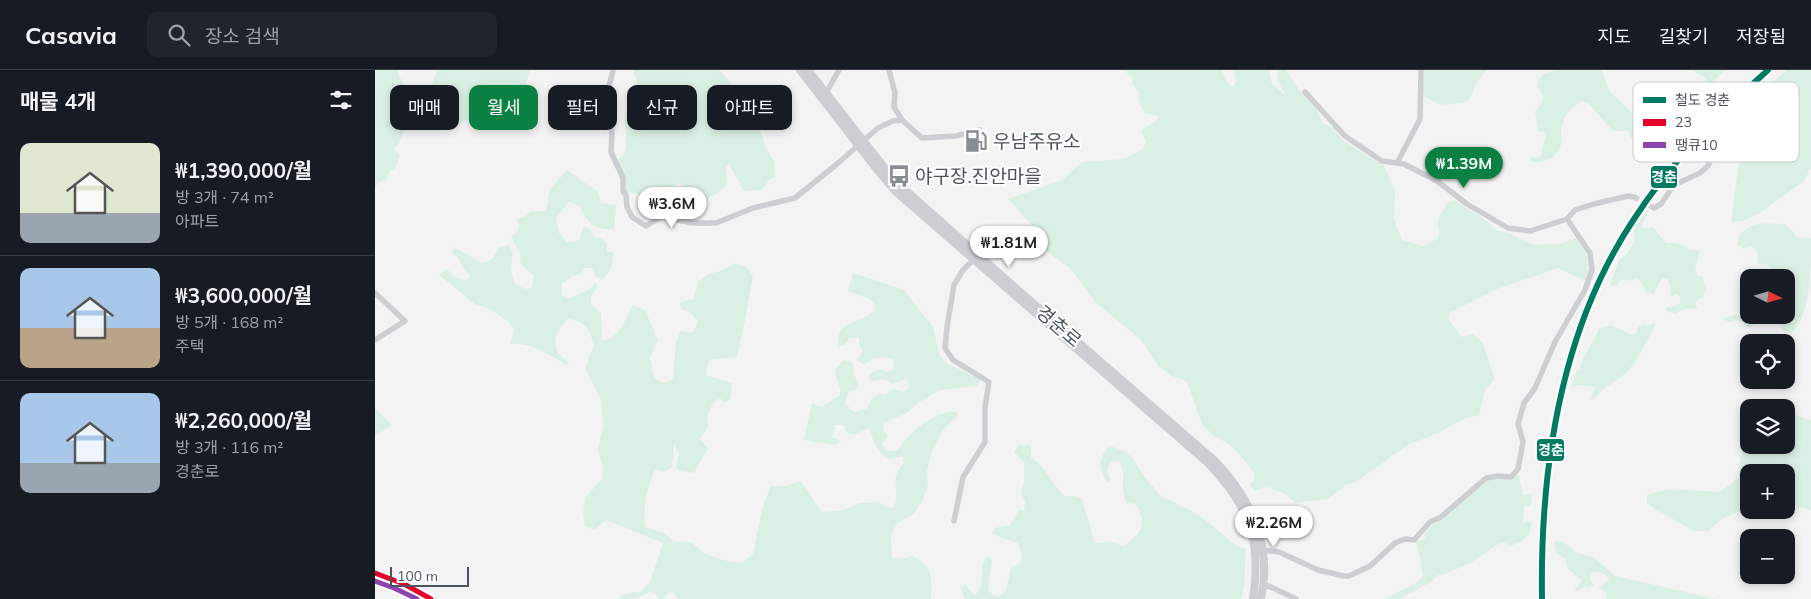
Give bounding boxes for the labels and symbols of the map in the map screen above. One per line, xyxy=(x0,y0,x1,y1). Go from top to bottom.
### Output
legend xyxy=(1633,82,1799,162)
text: 철도 경춘 xyxy=(1675,91,1730,109)
text: 23 xyxy=(1675,113,1692,131)
fuel station icon: 우남주유소 xyxy=(963,128,989,154)
place label: 우남주유소 xyxy=(993,129,1080,153)
text: 땡큐10 xyxy=(1675,136,1718,154)
pin: ₩1.39M xyxy=(1423,146,1505,189)
bus stop icon: 야구장.진안마을 xyxy=(886,163,912,189)
place label: 야구장.진안마을 xyxy=(915,164,1042,188)
line badge: 경춘 xyxy=(1650,165,1678,189)
text: 경춘 xyxy=(1651,168,1677,186)
pin: ₩3.6M xyxy=(637,186,707,229)
pin: ₩1.81M xyxy=(968,226,1050,268)
north arrow xyxy=(1740,269,1795,324)
street label: 경춘로 xyxy=(1031,300,1087,352)
line badge: 경춘 xyxy=(1536,438,1565,462)
text: 경춘 xyxy=(1538,441,1564,459)
pin: ₩2.26M xyxy=(1233,506,1315,548)
scale bar xyxy=(390,564,469,587)

